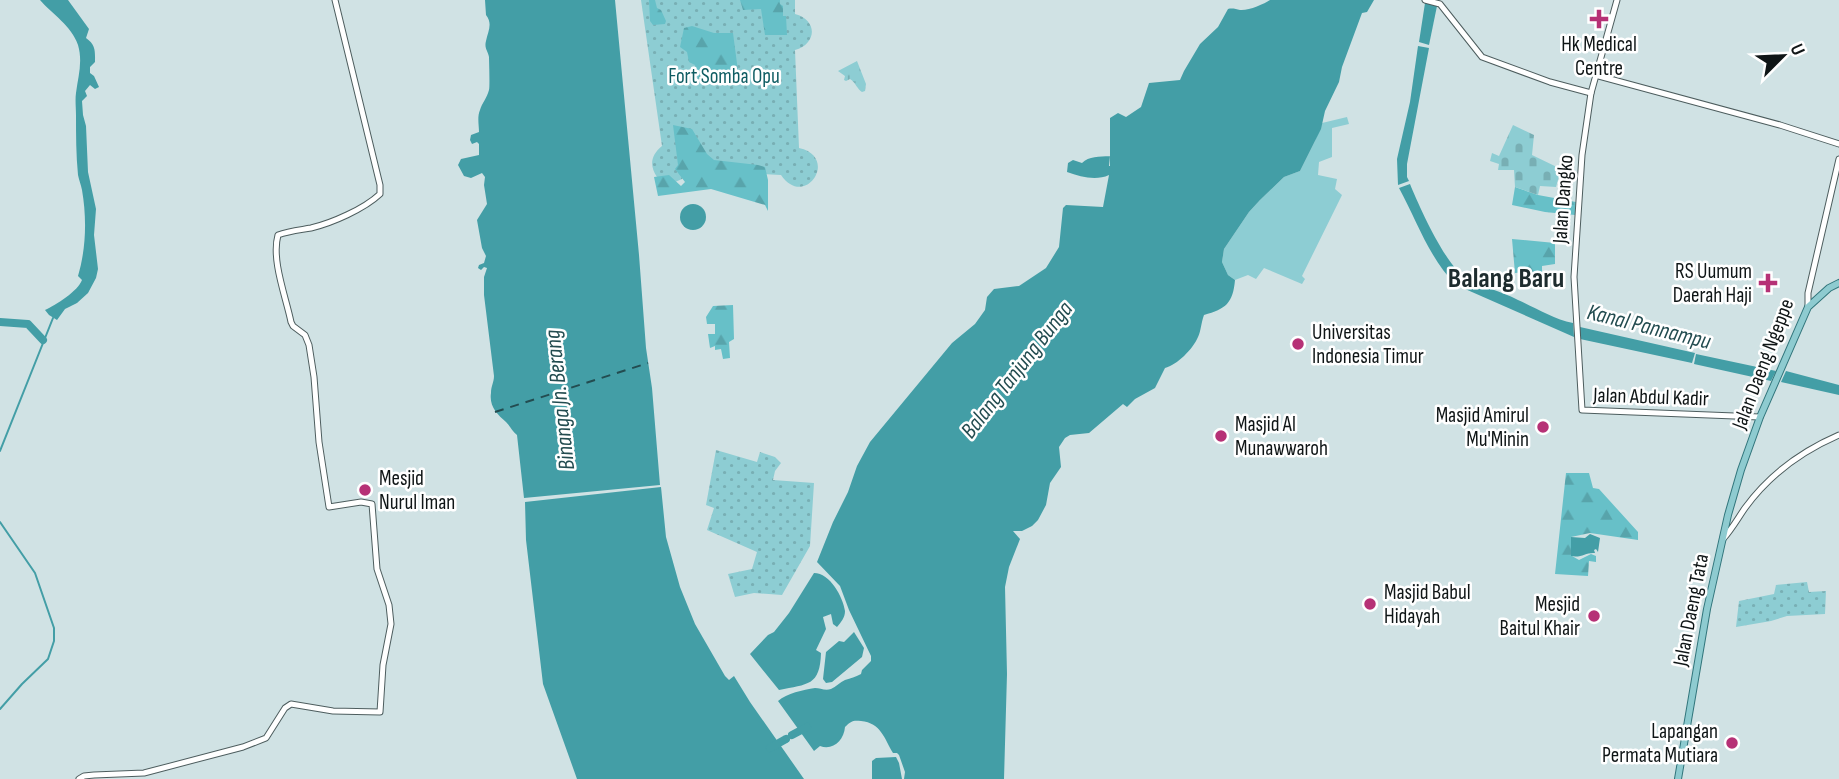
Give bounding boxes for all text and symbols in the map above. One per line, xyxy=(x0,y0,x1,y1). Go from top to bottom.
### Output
marker: Hk Medical Centre xyxy=(1589,9,1609,29)
north arrow xyxy=(1748,21,1818,91)
place label: Hk Medical Centre xyxy=(1561,32,1637,81)
text: U xyxy=(1785,40,1810,59)
park label: Fort Somba Opu xyxy=(668,64,780,89)
street label: Jalan Dangko xyxy=(1547,154,1579,245)
place label: RS Uumum Daerah Haji xyxy=(1673,259,1752,308)
district label: Balang Baru xyxy=(1448,262,1564,295)
marker: RS Uumum Daerah Haji xyxy=(1758,273,1778,293)
street label: Jalan Daeng Ngeppe xyxy=(1726,295,1799,434)
water label: Balang Tanjung Bunga xyxy=(955,296,1079,444)
water label: Kanal Pannampu xyxy=(1584,298,1714,356)
place label: Universitas Indonesia Timur xyxy=(1312,320,1424,369)
water label: Binanga Jn. Berang xyxy=(539,328,581,471)
marker: Universitas Indonesia Timur xyxy=(1290,336,1306,352)
street label: Jalan Abdul Kadir xyxy=(1592,382,1709,412)
place label: Masjid Amirul Mu'Minin xyxy=(1436,403,1529,452)
place label: Masjid Al Munawwaroh xyxy=(1235,412,1328,461)
marker: Masjid Amirul Mu'Minin xyxy=(1535,419,1551,435)
marker: Masjid Al Munawwaroh xyxy=(1213,428,1229,444)
place label: Mesjid Nurul Iman xyxy=(379,466,455,515)
marker: Mesjid Nurul Iman xyxy=(357,482,373,498)
street label: Jalan Daeng Tata xyxy=(1668,552,1714,669)
place label: Masjid Babul Hidayah xyxy=(1384,580,1471,629)
place label: Mesjid Baitul Khair xyxy=(1500,592,1580,641)
marker: Masjid Babul Hidayah xyxy=(1362,596,1378,612)
marker: Mesjid Baitul Khair xyxy=(1586,608,1602,624)
place label: Lapangan Permata Mutiara xyxy=(1602,719,1718,768)
marker: Lapangan Permata Mutiara xyxy=(1724,735,1740,751)

